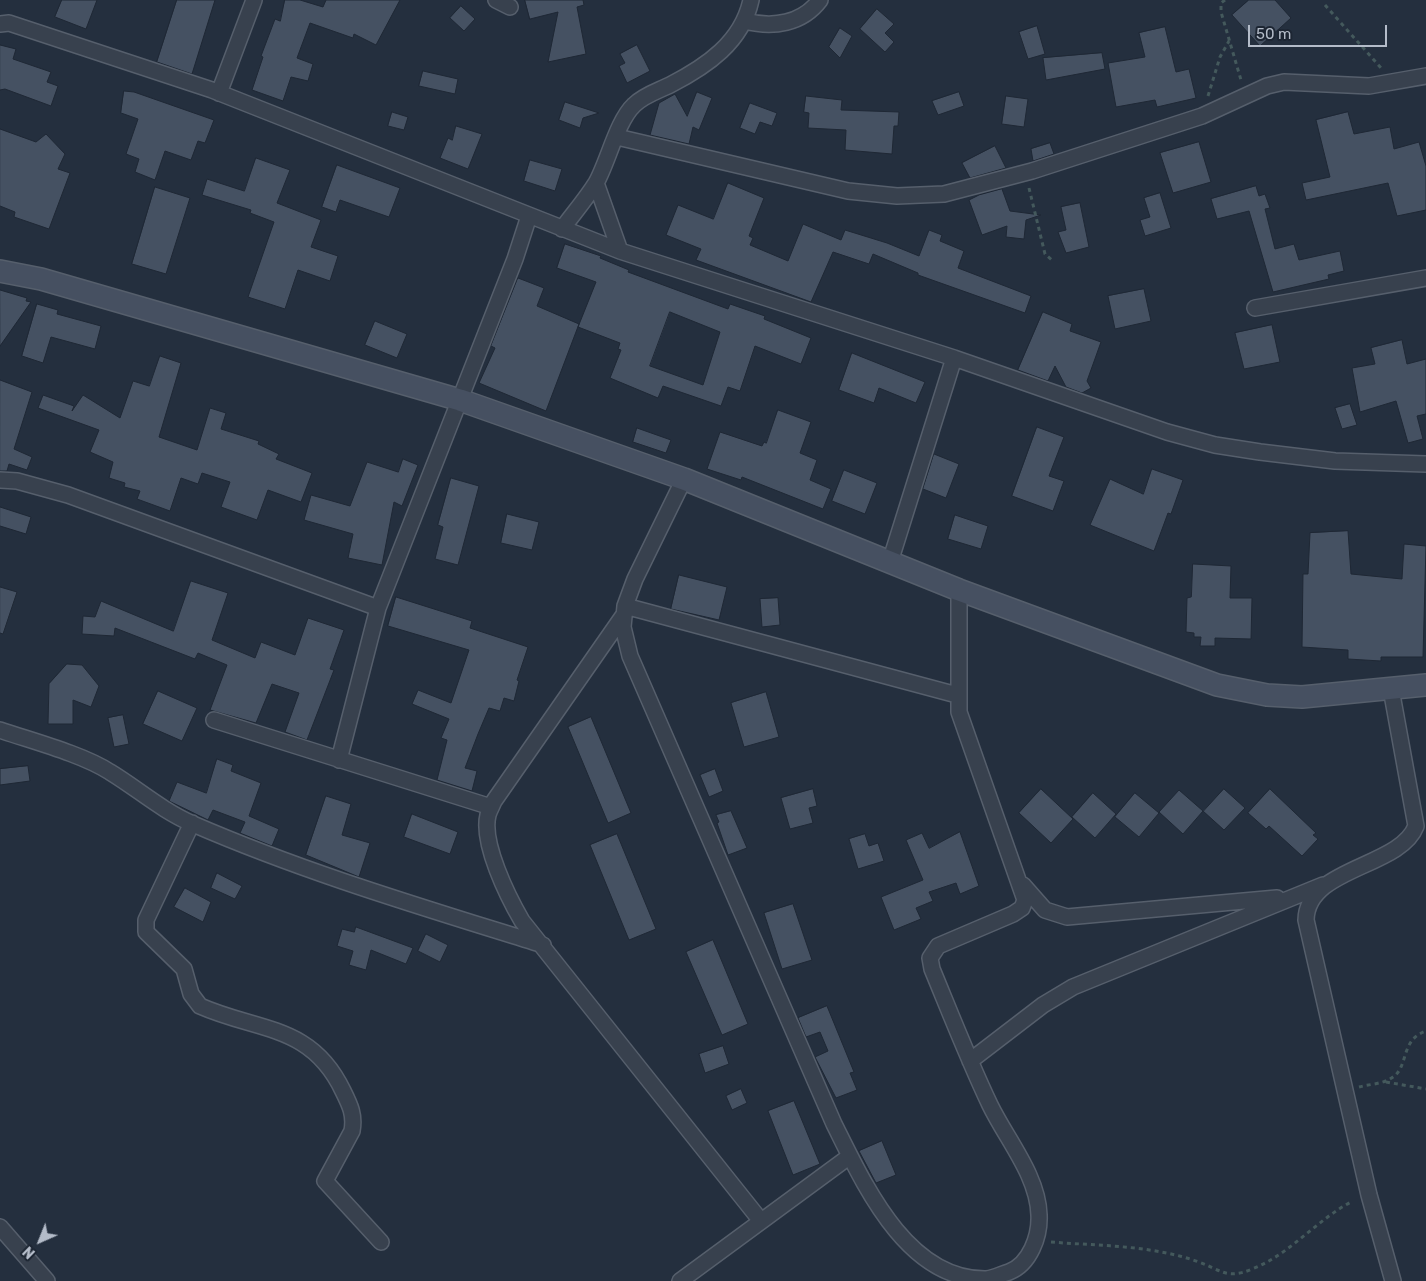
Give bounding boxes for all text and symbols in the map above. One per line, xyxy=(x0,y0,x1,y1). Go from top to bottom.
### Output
scale bar xyxy=(1251,15,1390,47)
text: 50 m xyxy=(1256,25,1291,43)
north arrow xyxy=(15,1216,65,1266)
text: N xyxy=(20,1243,39,1262)

